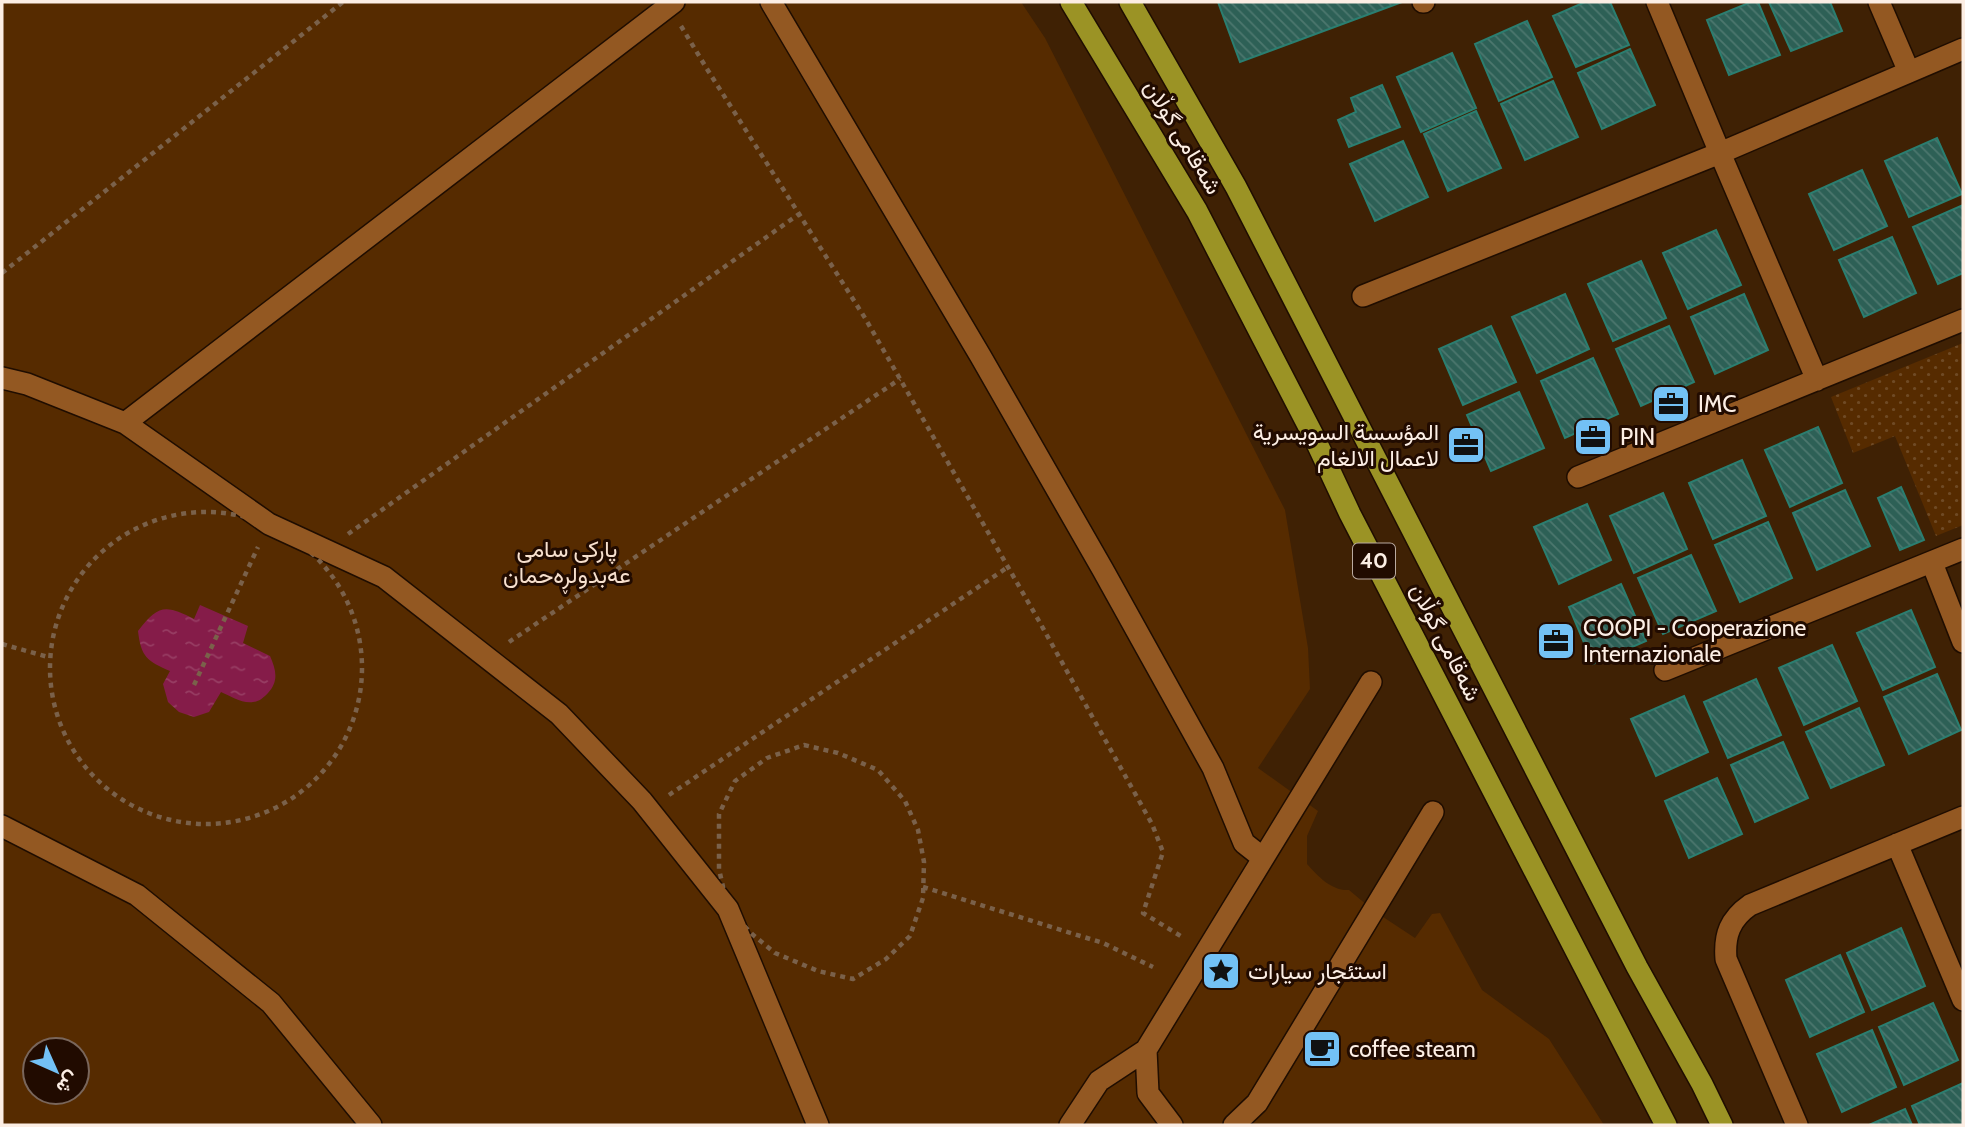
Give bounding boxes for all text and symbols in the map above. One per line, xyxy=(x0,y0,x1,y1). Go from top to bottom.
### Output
street label: شەقامی گوڵان xyxy=(1137,75,1228,200)
office icon: IMC xyxy=(1650,383,1692,425)
place label: IMC xyxy=(1698,390,1736,418)
office icon: PIN xyxy=(1572,416,1614,458)
place label: المؤسسة السويسرية لاعمال الالغام xyxy=(1253,418,1439,473)
place label: PIN xyxy=(1620,423,1655,451)
office icon: المؤسسة السويسرية لاعمال الالغام xyxy=(1445,424,1487,466)
park label: پارکی سامی عەبدولڕەحمان xyxy=(503,535,631,594)
road number: 40 xyxy=(1353,544,1395,578)
street label: شەقامی گوڵان xyxy=(1403,578,1488,706)
place label: COOPI - Cooperazione Internazionale xyxy=(1583,614,1806,668)
office icon: COOPI - Cooperazione Internazionale xyxy=(1535,620,1577,662)
place icon: استئجار سيارات xyxy=(1200,950,1242,992)
place label: استئجار سيارات xyxy=(1248,957,1387,986)
cafe icon: coffee steam xyxy=(1301,1028,1343,1070)
place label: coffee steam xyxy=(1349,1035,1476,1063)
north arrow xyxy=(21,1036,91,1106)
text: ش xyxy=(51,1066,84,1099)

